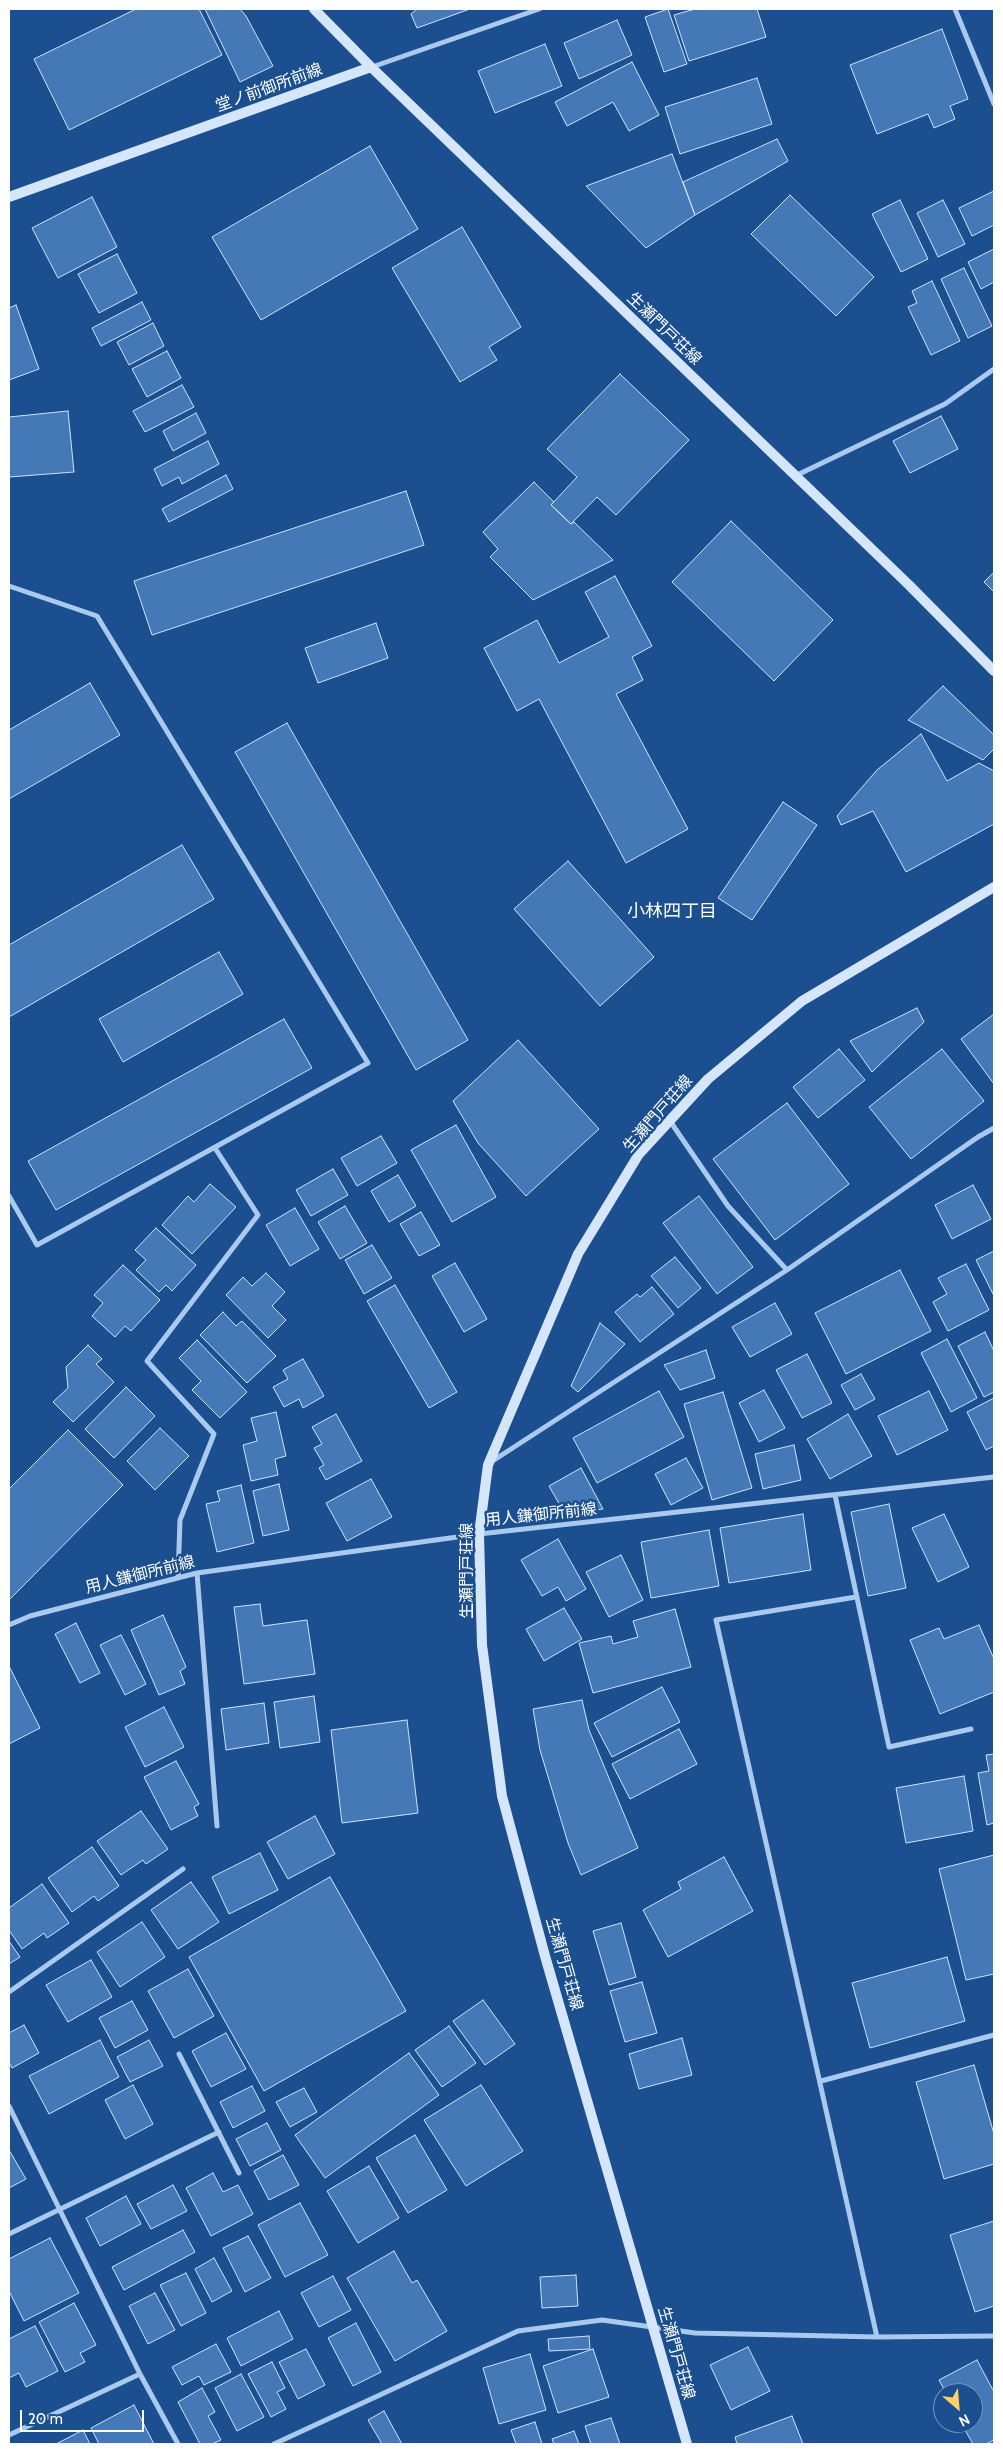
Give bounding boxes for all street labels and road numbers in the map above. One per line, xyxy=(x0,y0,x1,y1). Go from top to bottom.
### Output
street label: 堂ノ前御所前線 xyxy=(213,60,325,116)
street label: 生瀬門戸荘線 xyxy=(623,289,705,369)
street label: 生瀬門戸荘線 xyxy=(619,1071,697,1157)
street label: 用人鎌御所前線 xyxy=(484,1500,598,1530)
street label: 生瀬門戸荘線 xyxy=(457,1523,477,1619)
street label: 用人鎌御所前線 xyxy=(83,1552,197,1598)
street label: 生瀬門戸荘線 xyxy=(542,1915,586,2013)
street label: 生瀬門戸荘線 xyxy=(654,2304,698,2402)

